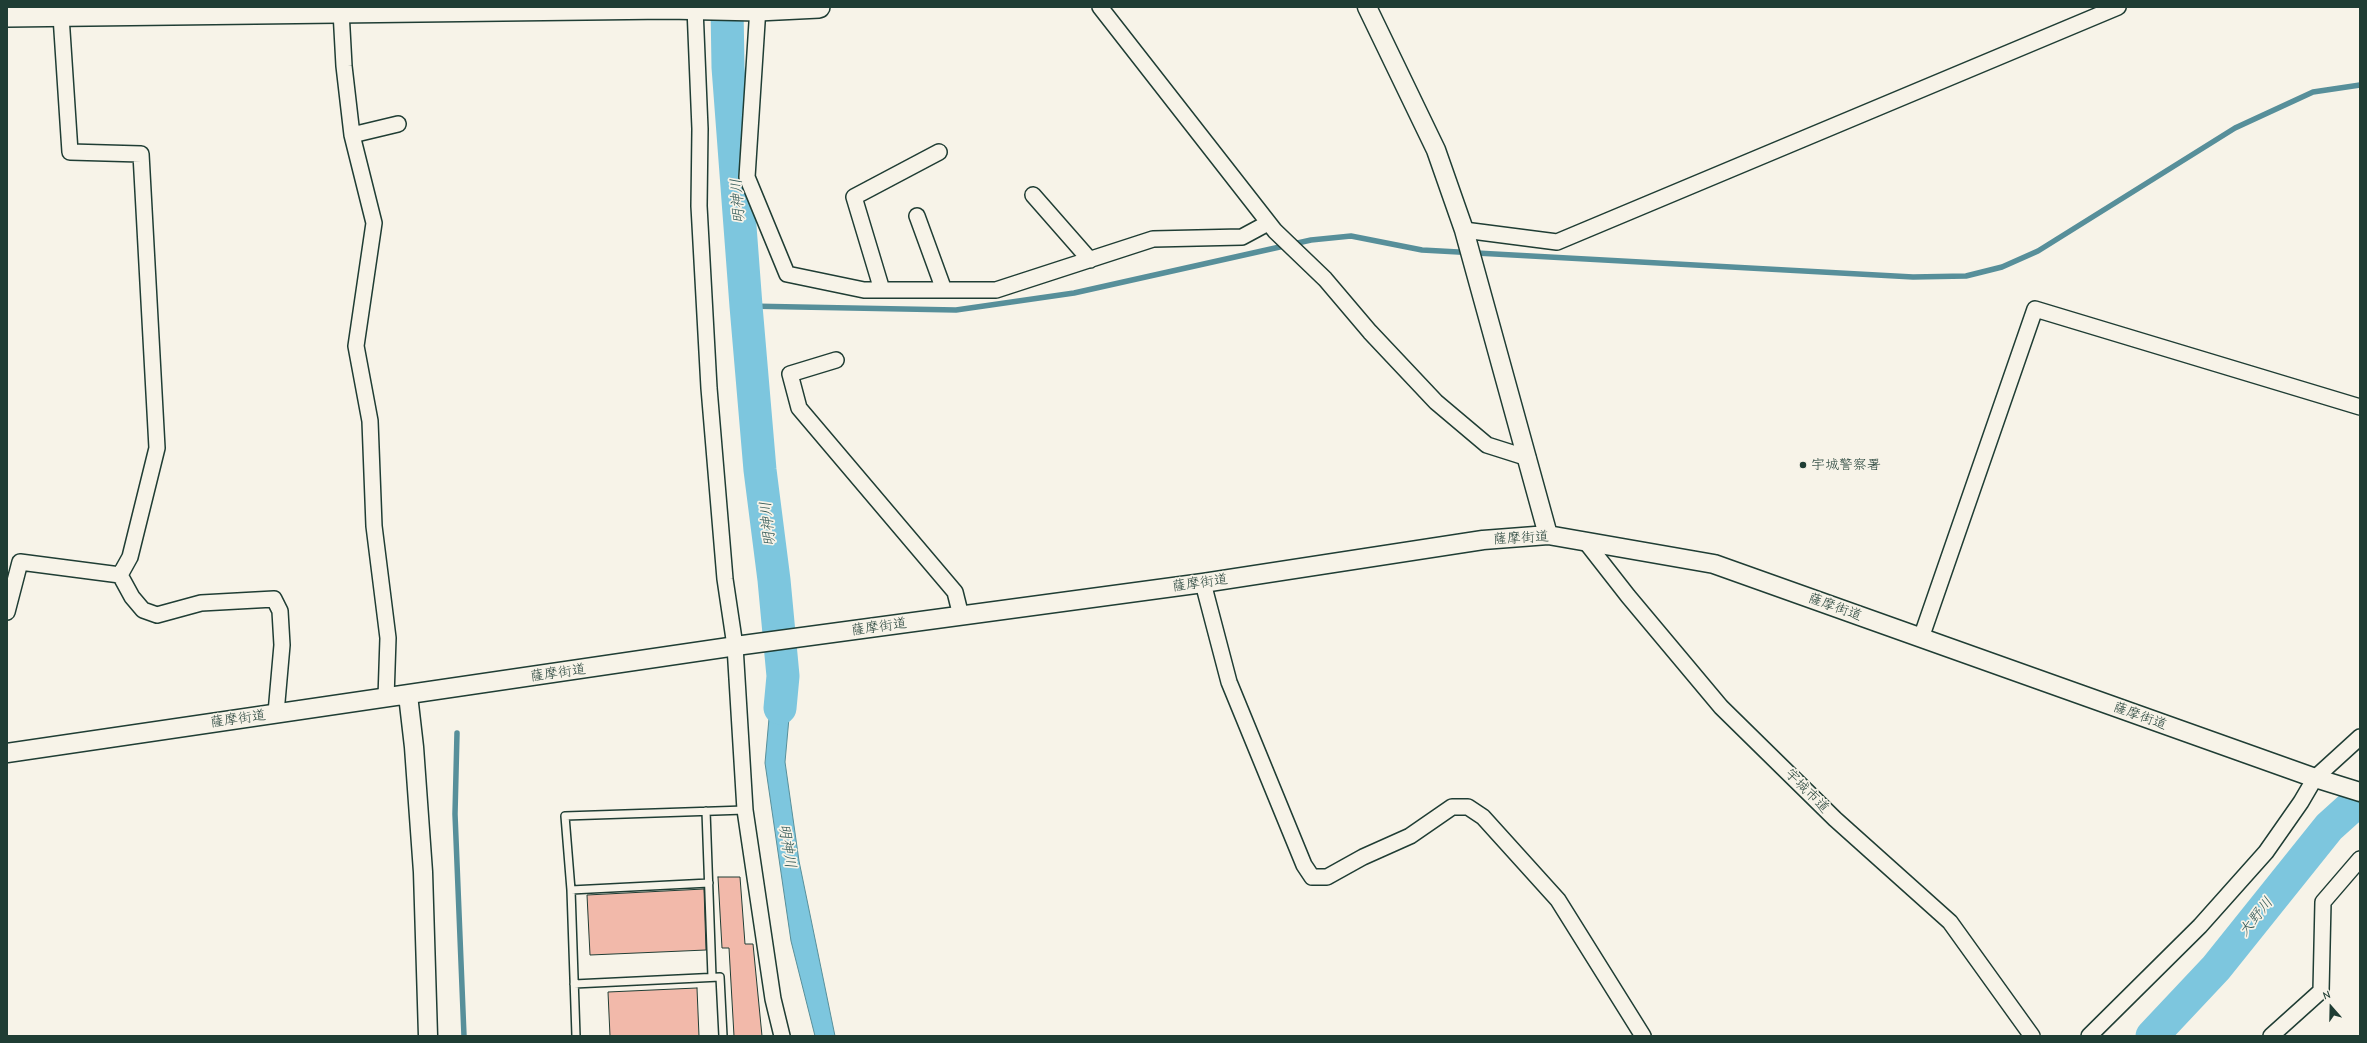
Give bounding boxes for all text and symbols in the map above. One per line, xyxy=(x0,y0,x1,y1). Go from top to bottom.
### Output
water label: 明神川 xyxy=(727,178,749,224)
place label: 宇城警察署 xyxy=(1811,457,1881,473)
marker: 宇城警察署 xyxy=(1798,460,1808,470)
water label: 明神川 xyxy=(757,501,779,547)
street label: 薩摩街道 xyxy=(1493,528,1549,548)
street label: 薩摩街道 xyxy=(1171,571,1229,595)
street label: 薩摩街道 xyxy=(1806,590,1864,624)
street label: 薩摩街道 xyxy=(850,615,908,639)
street label: 薩摩街道 xyxy=(529,661,587,685)
street label: 薩摩街道 xyxy=(2111,699,2169,733)
street label: 薩摩街道 xyxy=(209,707,267,731)
street label: 宇城市道 xyxy=(1781,765,1833,817)
water label: 明神川 xyxy=(775,822,799,870)
water label: 大野川 xyxy=(2235,894,2277,940)
north arrow xyxy=(2311,987,2351,1027)
text: N xyxy=(2321,988,2332,1003)

